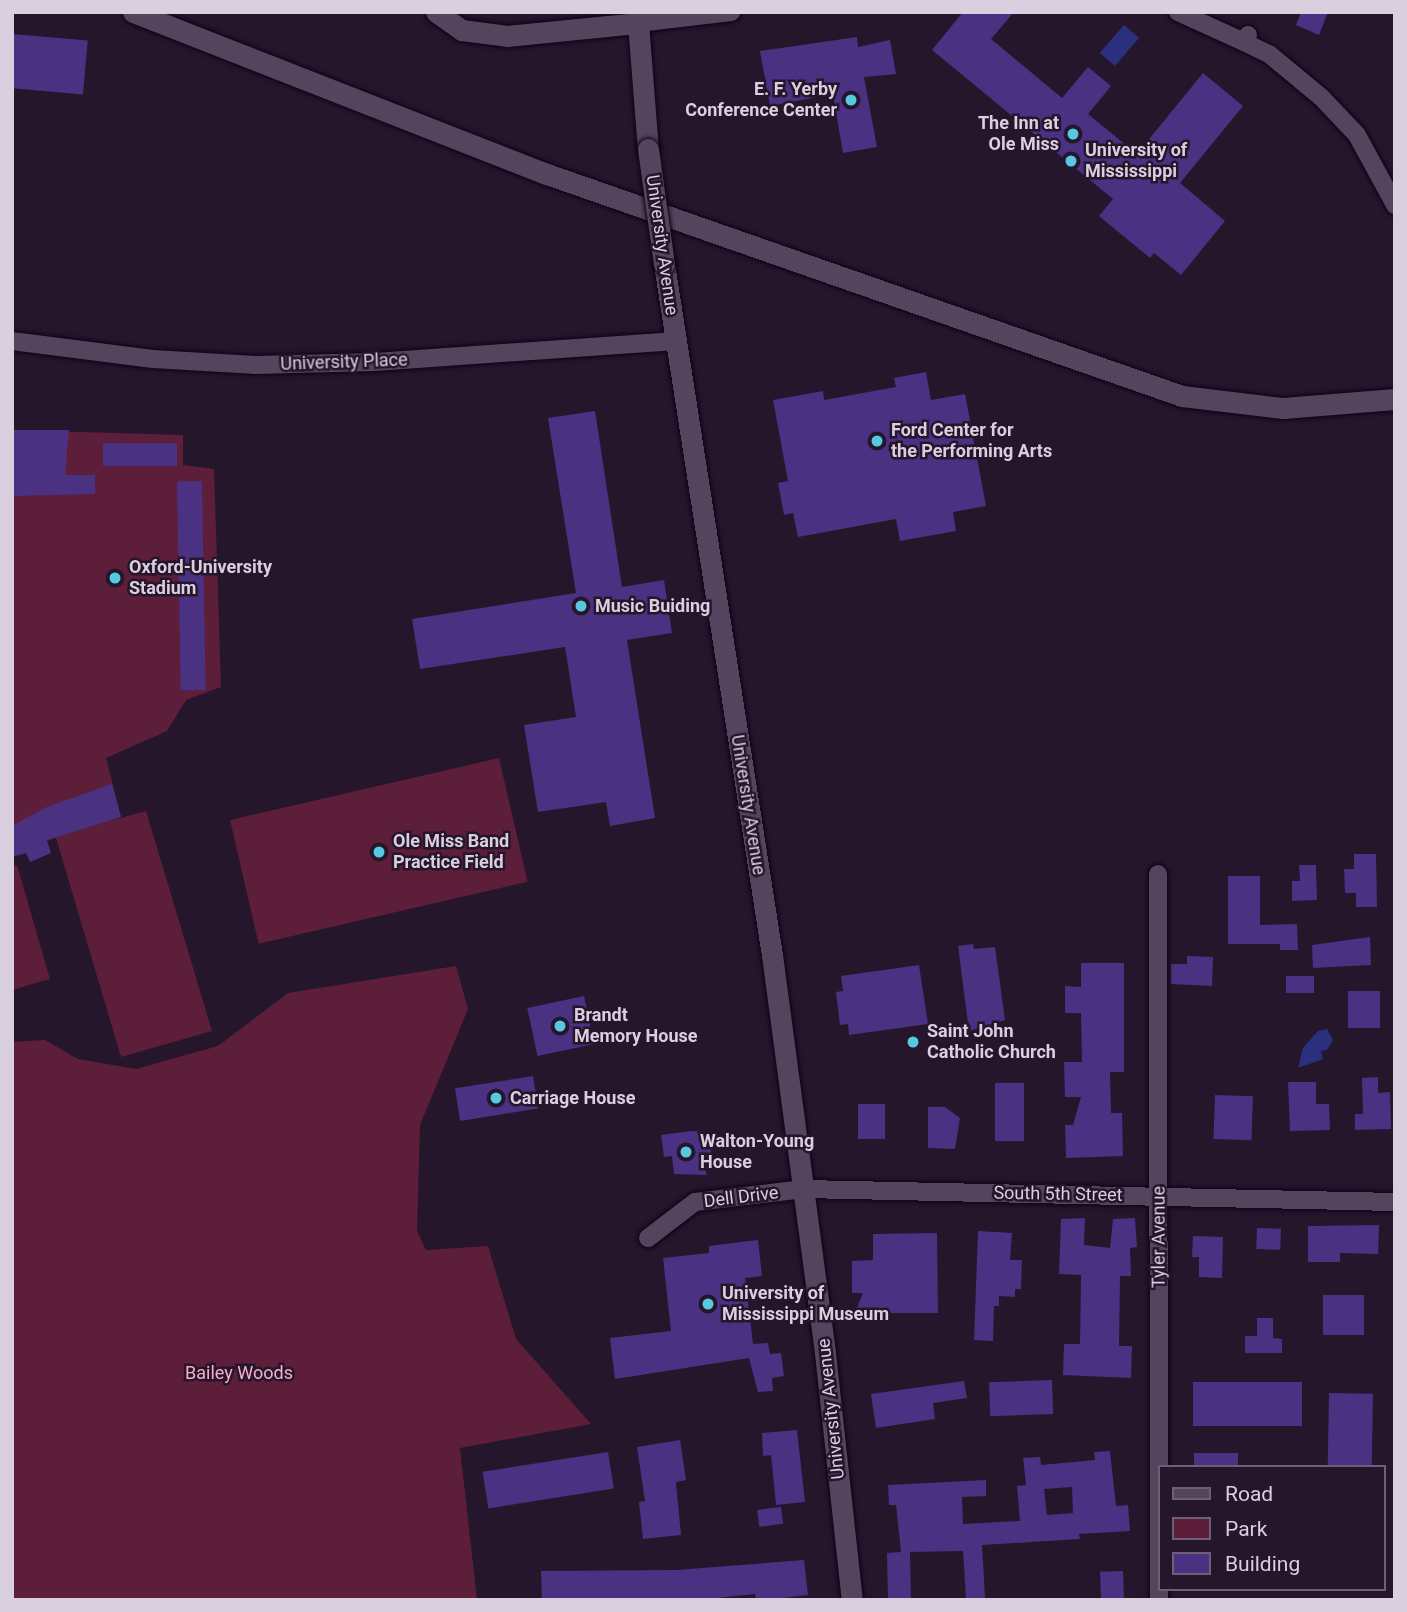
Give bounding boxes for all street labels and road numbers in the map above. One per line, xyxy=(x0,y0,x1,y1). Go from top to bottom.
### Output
street label: University Avenue xyxy=(641,173,683,317)
street label: University Place xyxy=(280,349,408,375)
street label: University Avenue xyxy=(726,733,770,877)
street label: Dell Drive xyxy=(702,1182,780,1212)
street label: South 5th Street xyxy=(993,1182,1123,1206)
street label: Tyler Avenue xyxy=(1148,1186,1170,1288)
street label: University Avenue xyxy=(813,1337,849,1481)

